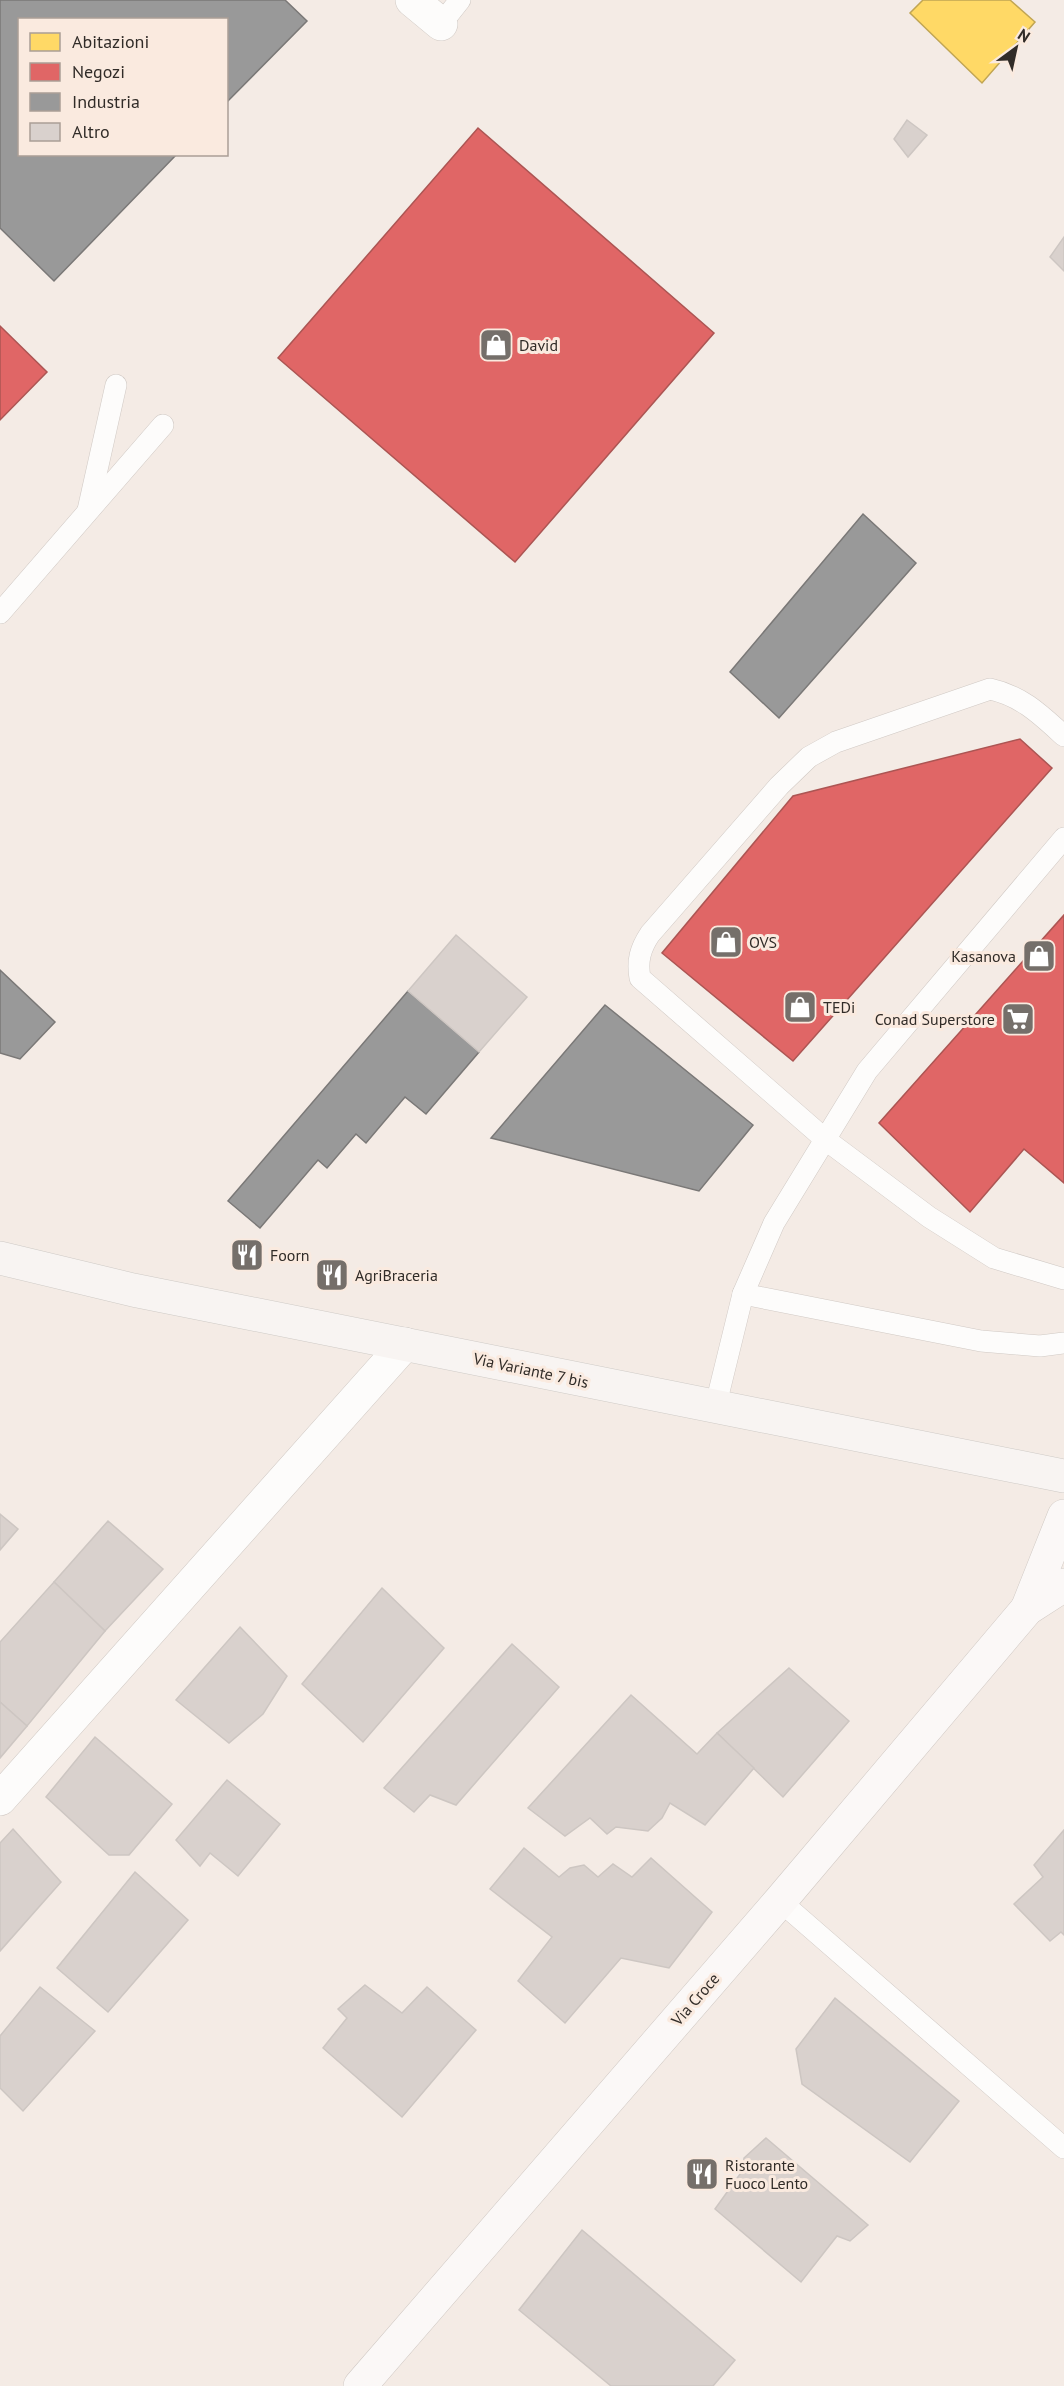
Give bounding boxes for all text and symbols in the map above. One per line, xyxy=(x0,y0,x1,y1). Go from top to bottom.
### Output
legend xyxy=(18,18,228,156)
north arrow xyxy=(986,18,1046,78)
text: N xyxy=(1014,24,1034,47)
text: Abitazioni xyxy=(72,30,149,53)
text: Negozi xyxy=(72,60,125,83)
text: Industria xyxy=(72,90,140,113)
text: Altro xyxy=(72,120,110,143)
shop icon: David xyxy=(478,327,514,363)
place label: David xyxy=(519,335,558,355)
shop icon: OVS xyxy=(708,924,744,960)
place label: OVS xyxy=(749,932,777,952)
shop icon: Kasanova xyxy=(1021,938,1057,974)
place label: Kasanova xyxy=(951,946,1016,966)
shop icon: TEDi xyxy=(782,989,818,1025)
place label: TEDi xyxy=(823,997,855,1017)
supermarket icon: Conad Superstore xyxy=(1000,1001,1036,1037)
place label: Conad Superstore xyxy=(875,1009,995,1029)
restaurant icon: Foorn xyxy=(229,1237,265,1273)
place label: Foorn xyxy=(270,1245,310,1265)
restaurant icon: AgriBraceria xyxy=(314,1257,350,1293)
place label: AgriBraceria xyxy=(355,1265,438,1285)
street label: Via Variante 7 bis xyxy=(471,1348,591,1392)
street label: Via Croce xyxy=(666,1968,723,2030)
place label: Ristorante Fuoco Lento xyxy=(725,2155,808,2193)
restaurant icon: Ristorante Fuoco Lento xyxy=(684,2156,720,2192)

